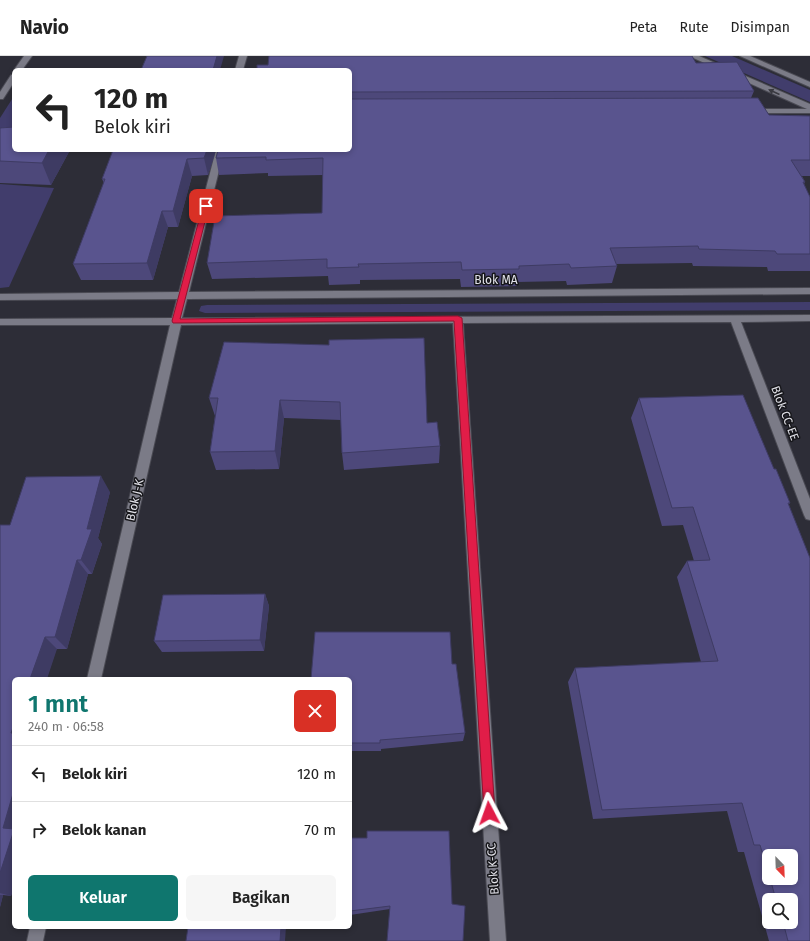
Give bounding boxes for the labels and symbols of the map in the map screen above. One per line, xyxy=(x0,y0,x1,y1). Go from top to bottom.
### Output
one-way arrow xyxy=(769,89,780,95)
pin xyxy=(189,189,223,223)
street label: Blok MA xyxy=(474,273,518,287)
street label: Blok CC-EE xyxy=(768,384,802,442)
street label: Blok J-K xyxy=(123,477,147,522)
position arrow xyxy=(468,792,510,834)
street label: Blok K-CC xyxy=(484,842,502,895)
north arrow xyxy=(762,849,798,885)

